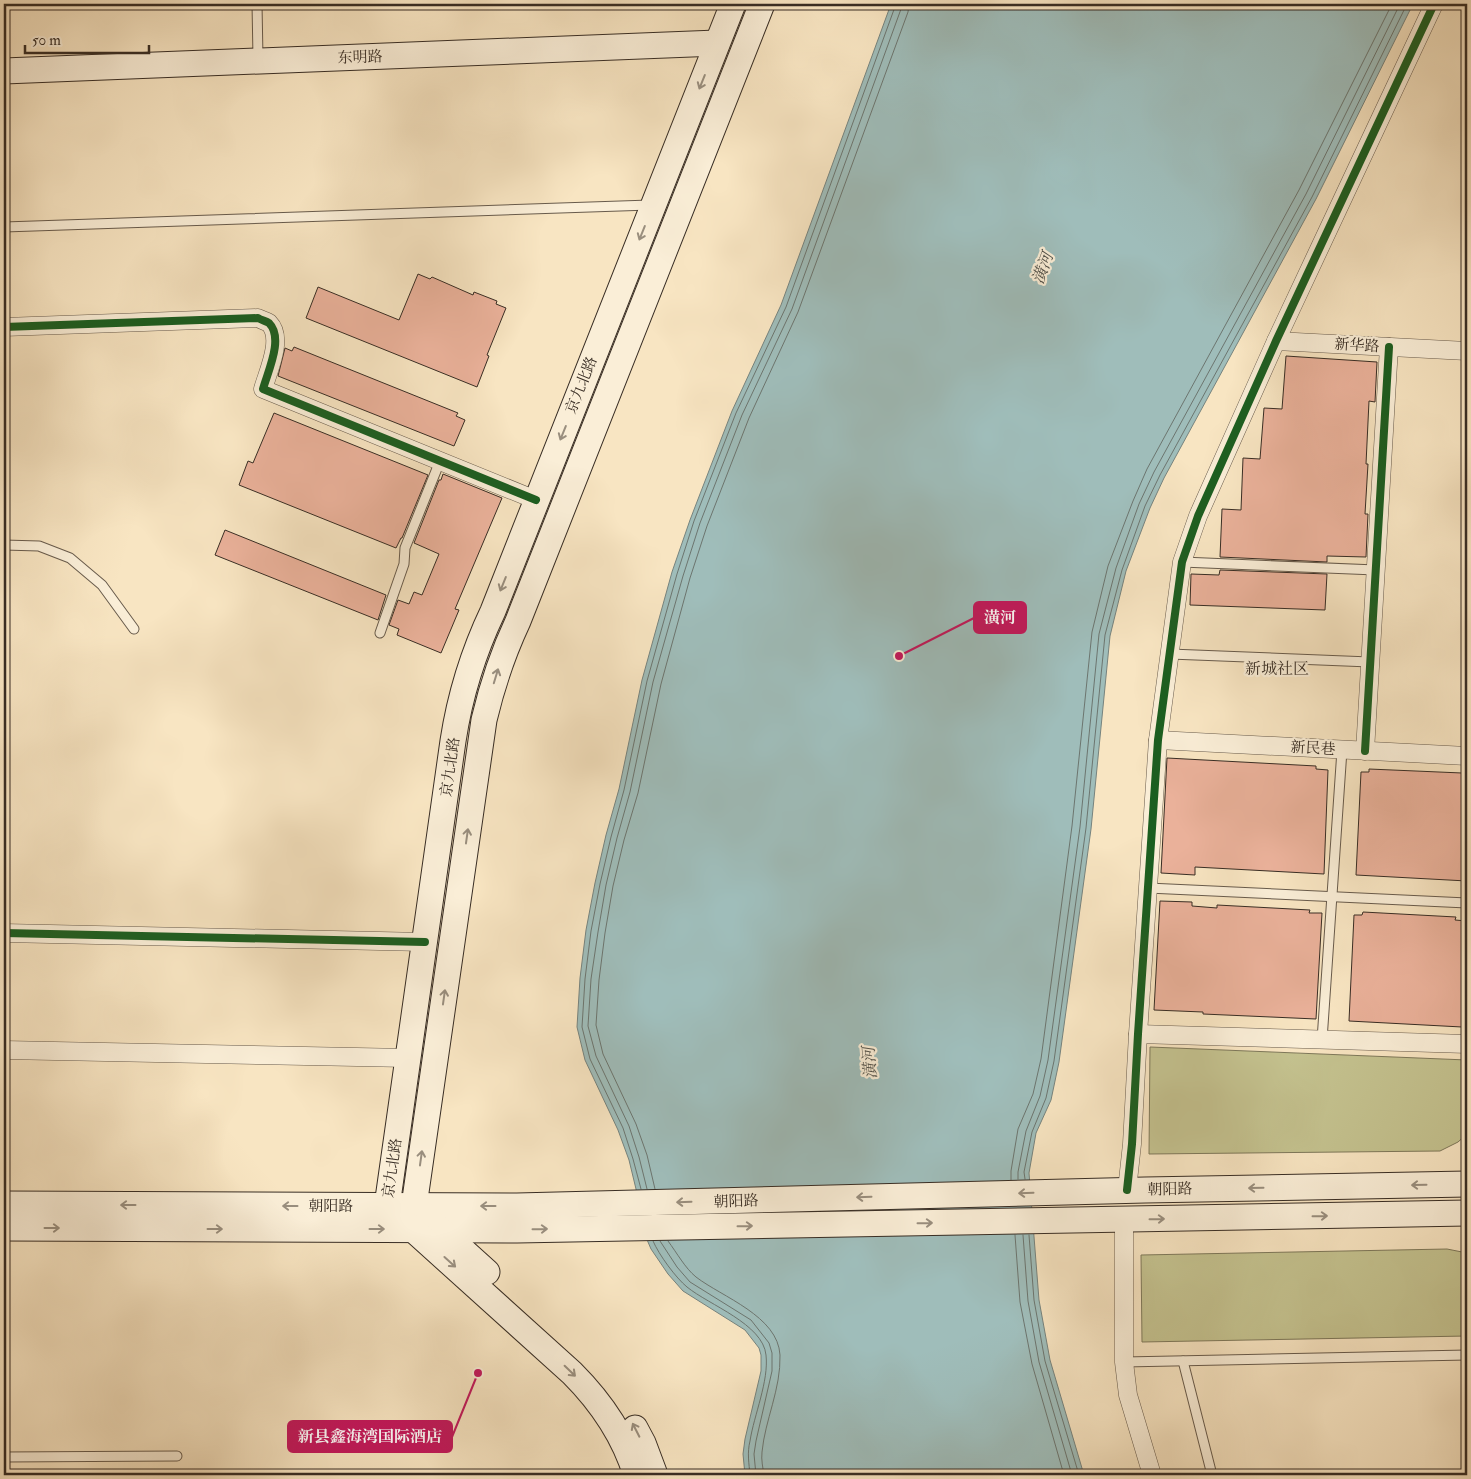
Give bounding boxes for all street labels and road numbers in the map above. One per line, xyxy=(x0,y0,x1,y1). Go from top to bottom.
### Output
street label: 东明路 xyxy=(337,47,383,68)
street label: 新华路 xyxy=(1334,335,1380,356)
street label: 京九北路 xyxy=(561,354,602,417)
street label: 京九北路 xyxy=(437,736,464,798)
street label: 新民巷 xyxy=(1290,738,1336,759)
street label: 京九北路 xyxy=(379,1137,406,1199)
street label: 朝阳路 xyxy=(1147,1180,1193,1199)
street label: 朝阳路 xyxy=(713,1191,759,1212)
street label: 朝阳路 xyxy=(308,1197,354,1216)

